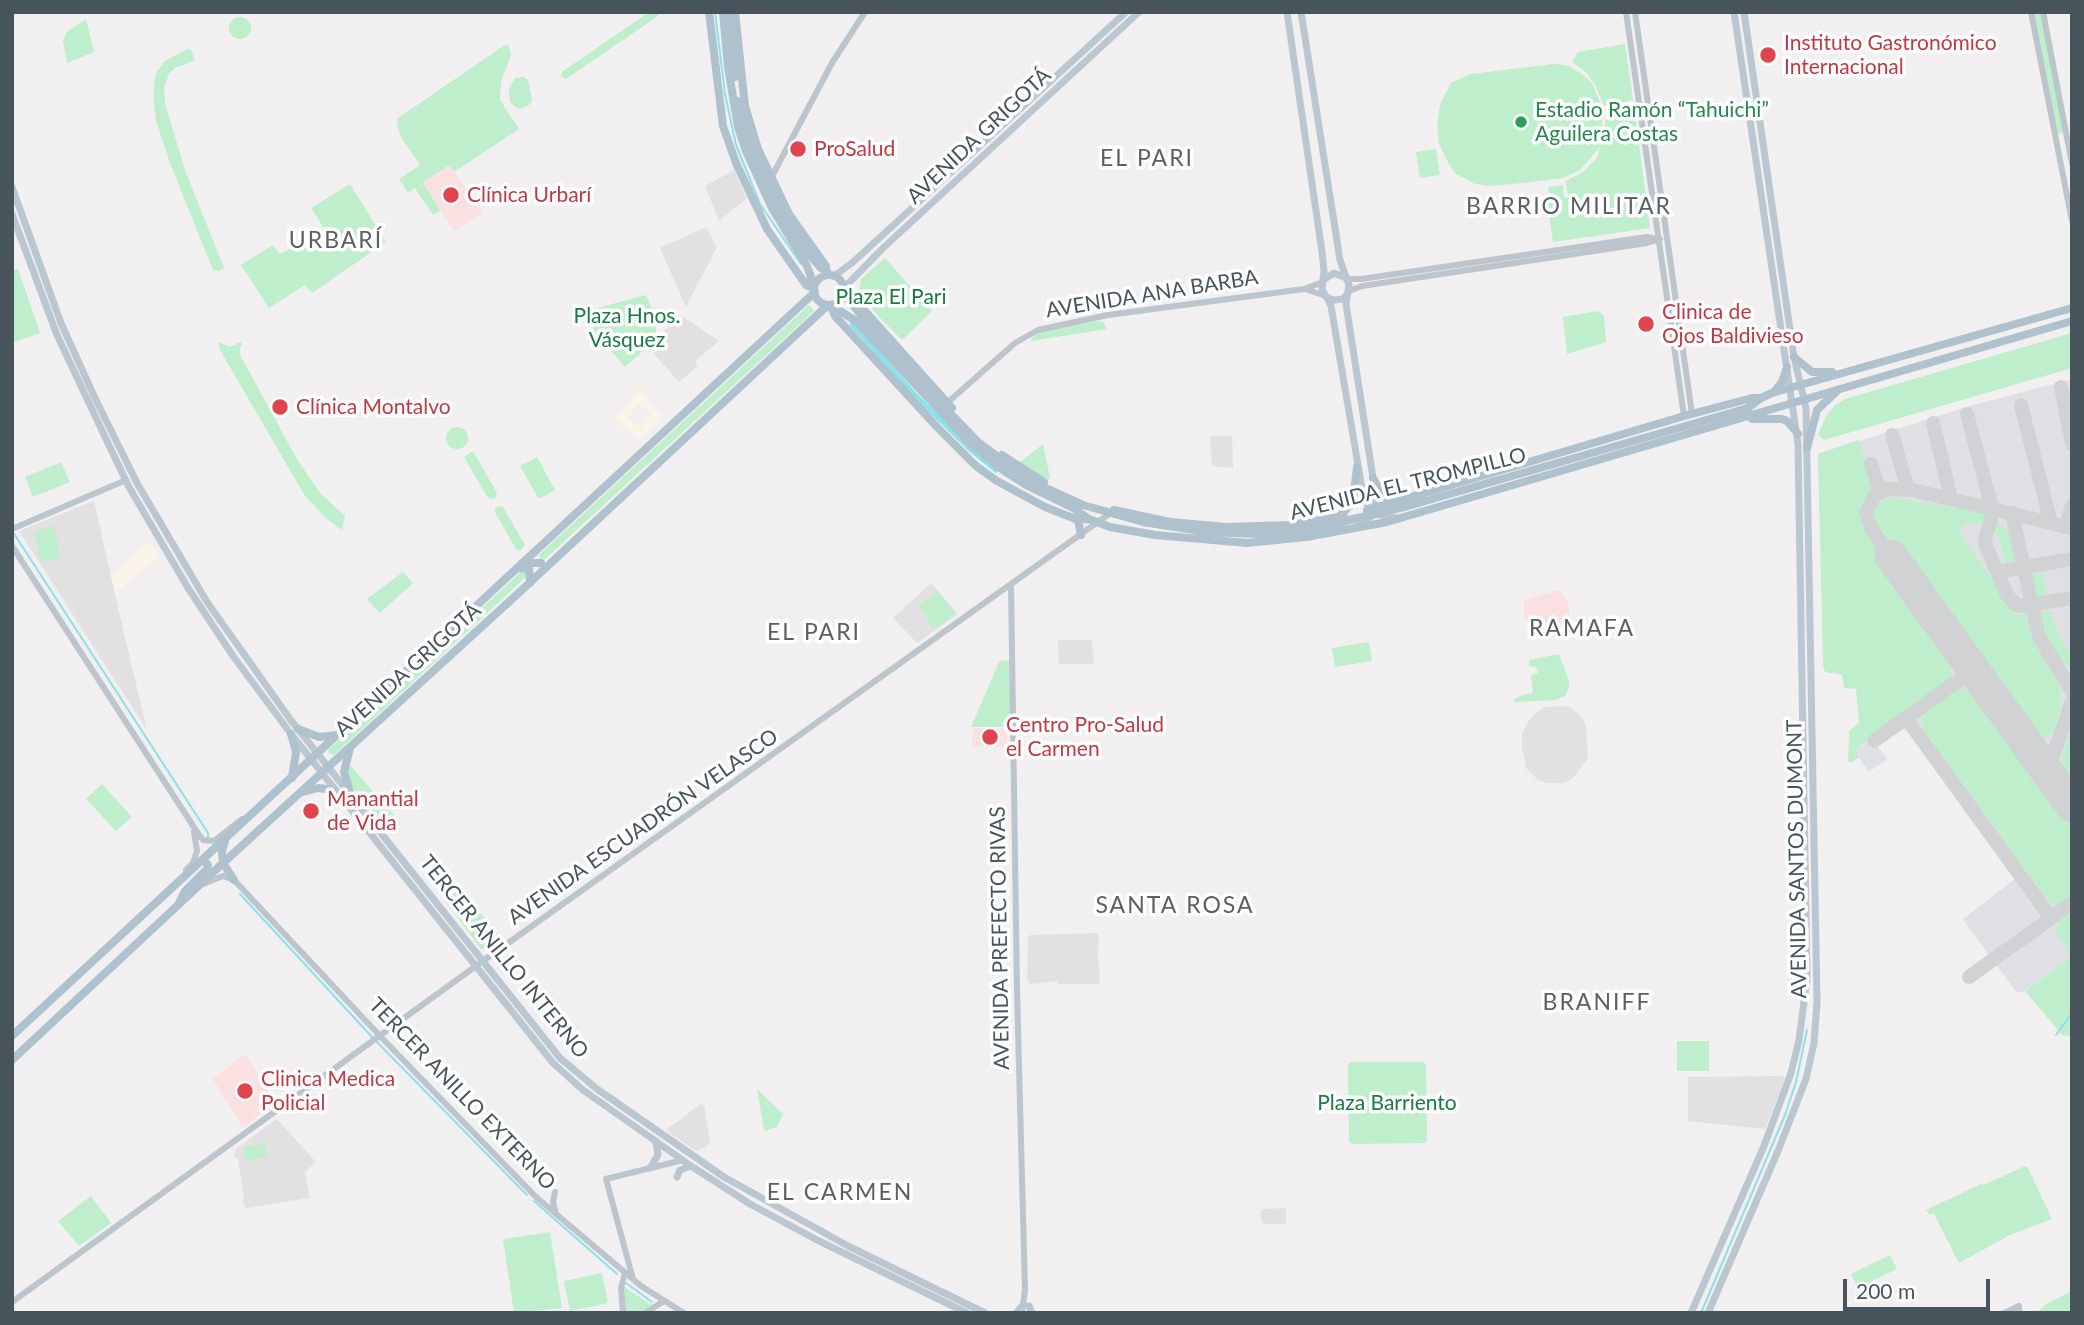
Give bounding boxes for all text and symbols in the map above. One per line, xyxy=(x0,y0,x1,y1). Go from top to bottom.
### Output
place label: Instituto Gastronómico Internacional xyxy=(1784,30,1997,80)
marker: Instituto Gastronómico Internacional xyxy=(1758,45,1778,65)
street label: AVENIDA GRIGOTÁ xyxy=(902,63,1056,209)
place label: Estadio Ramón “Tahuichi” Aguilera Costas xyxy=(1535,97,1769,147)
marker: Estadio Ramón “Tahuichi” Aguilera Costas xyxy=(1513,114,1529,130)
place label: ProSalud xyxy=(814,136,895,162)
marker: ProSalud xyxy=(788,139,808,159)
district label: EL PARI xyxy=(1101,145,1193,173)
place label: Clínica Urbarí xyxy=(467,182,591,208)
marker: Clínica Urbarí xyxy=(441,185,461,205)
district label: BARRIO MILITAR xyxy=(1468,193,1670,221)
district label: URBARÍ xyxy=(290,227,382,255)
street label: AVENIDA ANA BARBA xyxy=(1044,265,1260,323)
park label: Plaza El Pari xyxy=(835,284,947,310)
place label: Clinica de Ojos Baldivieso xyxy=(1662,299,1804,349)
park label: Plaza Hnos. Vásquez xyxy=(574,303,680,353)
marker: Clinica de Ojos Baldivieso xyxy=(1636,314,1656,334)
place label: Clínica Montalvo xyxy=(296,394,451,420)
marker: Clínica Montalvo xyxy=(270,397,290,417)
street label: AVENIDA EL TROMPILLO xyxy=(1287,442,1529,526)
street label: AVENIDA GRIGOTÁ xyxy=(330,598,486,742)
district label: RAMAFA xyxy=(1530,615,1634,643)
district label: EL PARI xyxy=(768,619,860,647)
place label: Centro Pro-Salud el Carmen xyxy=(1006,712,1164,762)
street label: AVENIDA SANTOS DUMONT xyxy=(1782,719,1812,999)
street label: AVENIDA ESCUADRÓN VELASCO xyxy=(503,724,783,930)
marker: Centro Pro-Salud el Carmen xyxy=(980,727,1000,747)
place label: Manantial de Vida xyxy=(327,786,419,836)
marker: Manantial de Vida xyxy=(301,801,321,821)
street label: AVENIDA PREFECTO RIVAS xyxy=(985,806,1015,1070)
street label: TERCER ANILLO INTERNO xyxy=(414,850,594,1064)
district label: SANTA ROSA xyxy=(1097,892,1253,920)
district label: BRANIFF xyxy=(1543,989,1651,1017)
street label: TERCER ANILLO EXTERNO xyxy=(363,993,561,1195)
place label: Clinica Medica Policial xyxy=(261,1066,395,1116)
marker: Clinica Medica Policial xyxy=(235,1081,255,1101)
park label: Plaza Barriento xyxy=(1317,1090,1457,1116)
district label: EL CARMEN xyxy=(768,1179,912,1207)
scale bar xyxy=(1846,1266,1993,1310)
text: 200 m xyxy=(1856,1278,1915,1303)

